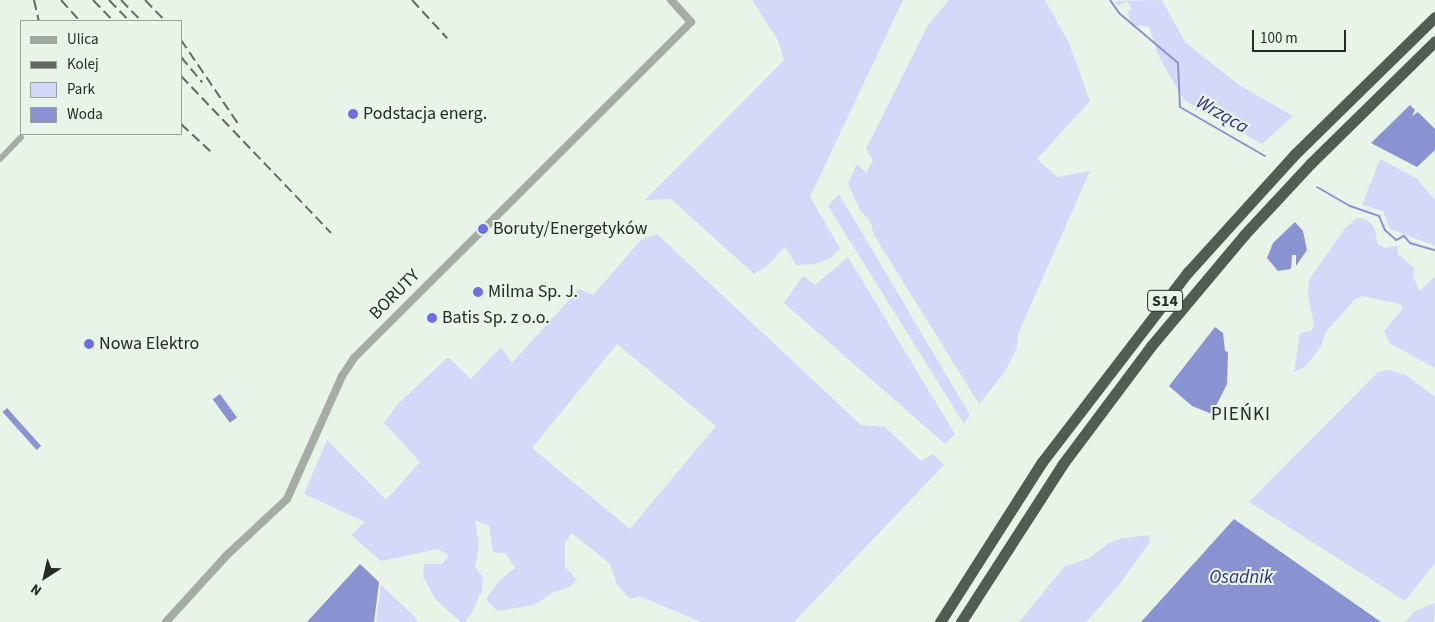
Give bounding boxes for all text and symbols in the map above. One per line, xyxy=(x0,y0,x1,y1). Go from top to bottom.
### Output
legend xyxy=(20,20,182,135)
scale bar xyxy=(1255,20,1349,52)
text: 100 m xyxy=(1260,28,1298,49)
text: Ulica xyxy=(67,29,98,50)
text: Kolej xyxy=(67,54,99,75)
text: Park xyxy=(67,79,95,100)
water label: Wrząca xyxy=(1192,91,1252,139)
place label: Podstacja energ. xyxy=(363,103,487,125)
text: Woda xyxy=(67,104,103,125)
marker: Podstacja energ. xyxy=(347,108,359,120)
place label: Boruty/Energetyków xyxy=(493,218,648,240)
marker: Boruty/Energetyków xyxy=(477,223,489,235)
street label: BORUTY xyxy=(365,265,425,325)
place label: Milma Sp. J. xyxy=(488,281,578,303)
marker: Milma Sp. J. xyxy=(472,286,484,298)
road number: S14 xyxy=(1146,288,1184,314)
place label: Batis Sp. z o.o. xyxy=(442,307,550,329)
marker: Batis Sp. z o.o. xyxy=(426,312,438,324)
place label: Nowa Elektro xyxy=(99,333,199,355)
marker: Nowa Elektro xyxy=(83,338,95,350)
district label: PIEŃKI xyxy=(1210,404,1272,426)
north arrow xyxy=(20,552,70,602)
water label: Osadnik xyxy=(1209,567,1273,589)
text: N xyxy=(27,578,46,600)

